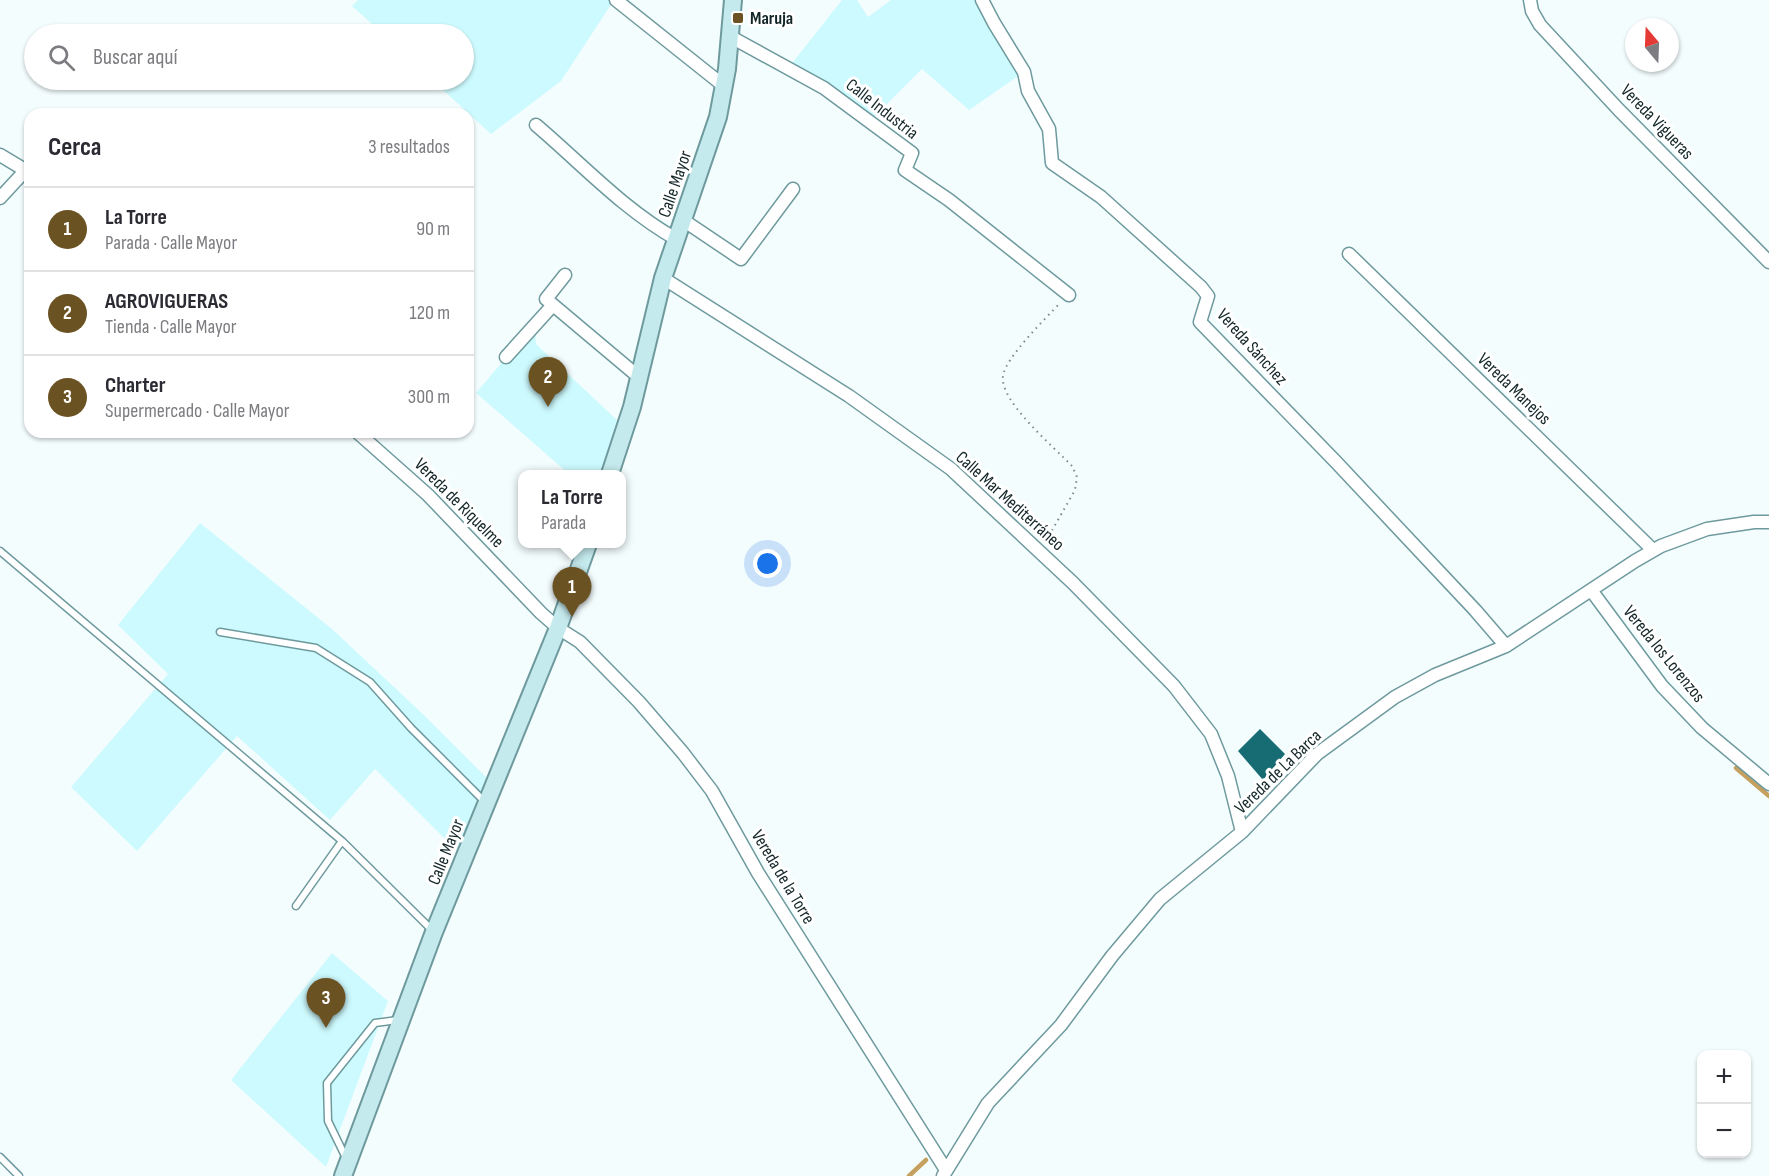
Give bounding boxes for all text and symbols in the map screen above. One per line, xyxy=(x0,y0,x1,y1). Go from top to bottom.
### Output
place label: Maruja xyxy=(750,8,793,29)
marker: Maruja xyxy=(731,11,745,25)
north arrow xyxy=(1625,18,1679,72)
search box xyxy=(24,24,474,90)
icon: search xyxy=(45,41,78,74)
text: Buscar aquí xyxy=(93,44,178,71)
street label: Calle Industria xyxy=(842,74,922,144)
street label: Vereda Vigueras xyxy=(1616,80,1698,164)
text: Cerca xyxy=(48,132,101,163)
text: 3 resultados xyxy=(368,135,450,159)
street label: Calle Mayor xyxy=(654,148,696,220)
text: La Torre xyxy=(105,204,167,231)
text: 1 xyxy=(64,217,71,241)
text: 90 m xyxy=(416,217,450,241)
text: Parada · Calle Mayor xyxy=(105,231,237,255)
text: AGROVIGUERAS xyxy=(105,288,228,315)
text: 2 xyxy=(63,301,72,325)
text: 120 m xyxy=(410,301,450,325)
street label: Vereda Sánchez xyxy=(1212,305,1292,390)
text: Tienda · Calle Mayor xyxy=(105,315,237,339)
street label: Vereda Manejos xyxy=(1473,349,1555,429)
pin: 2 xyxy=(528,358,568,407)
text: Charter xyxy=(105,372,166,399)
text: 3 xyxy=(63,385,72,409)
text: 300 m xyxy=(408,385,450,409)
text: Supermercado · Calle Mayor xyxy=(105,399,289,423)
street label: Calle Mar Mediterráneo xyxy=(951,447,1069,555)
street label: Vereda de Riquelme xyxy=(410,454,508,552)
popup xyxy=(518,470,626,548)
text: La Torre xyxy=(541,484,603,511)
text: Parada xyxy=(541,511,586,535)
your location xyxy=(753,549,782,578)
pin: 1 xyxy=(552,568,592,617)
street label: Vereda los Lorenzos xyxy=(1619,601,1709,707)
street label: Vereda de La Barca xyxy=(1230,725,1326,818)
street label: Calle Mayor xyxy=(423,816,469,888)
street label: Vereda de la Torre xyxy=(747,826,819,928)
pin: 3 xyxy=(306,978,346,1028)
map controls xyxy=(1697,1050,1751,1158)
button: + xyxy=(1697,1050,1751,1104)
button: − xyxy=(1697,1104,1751,1158)

